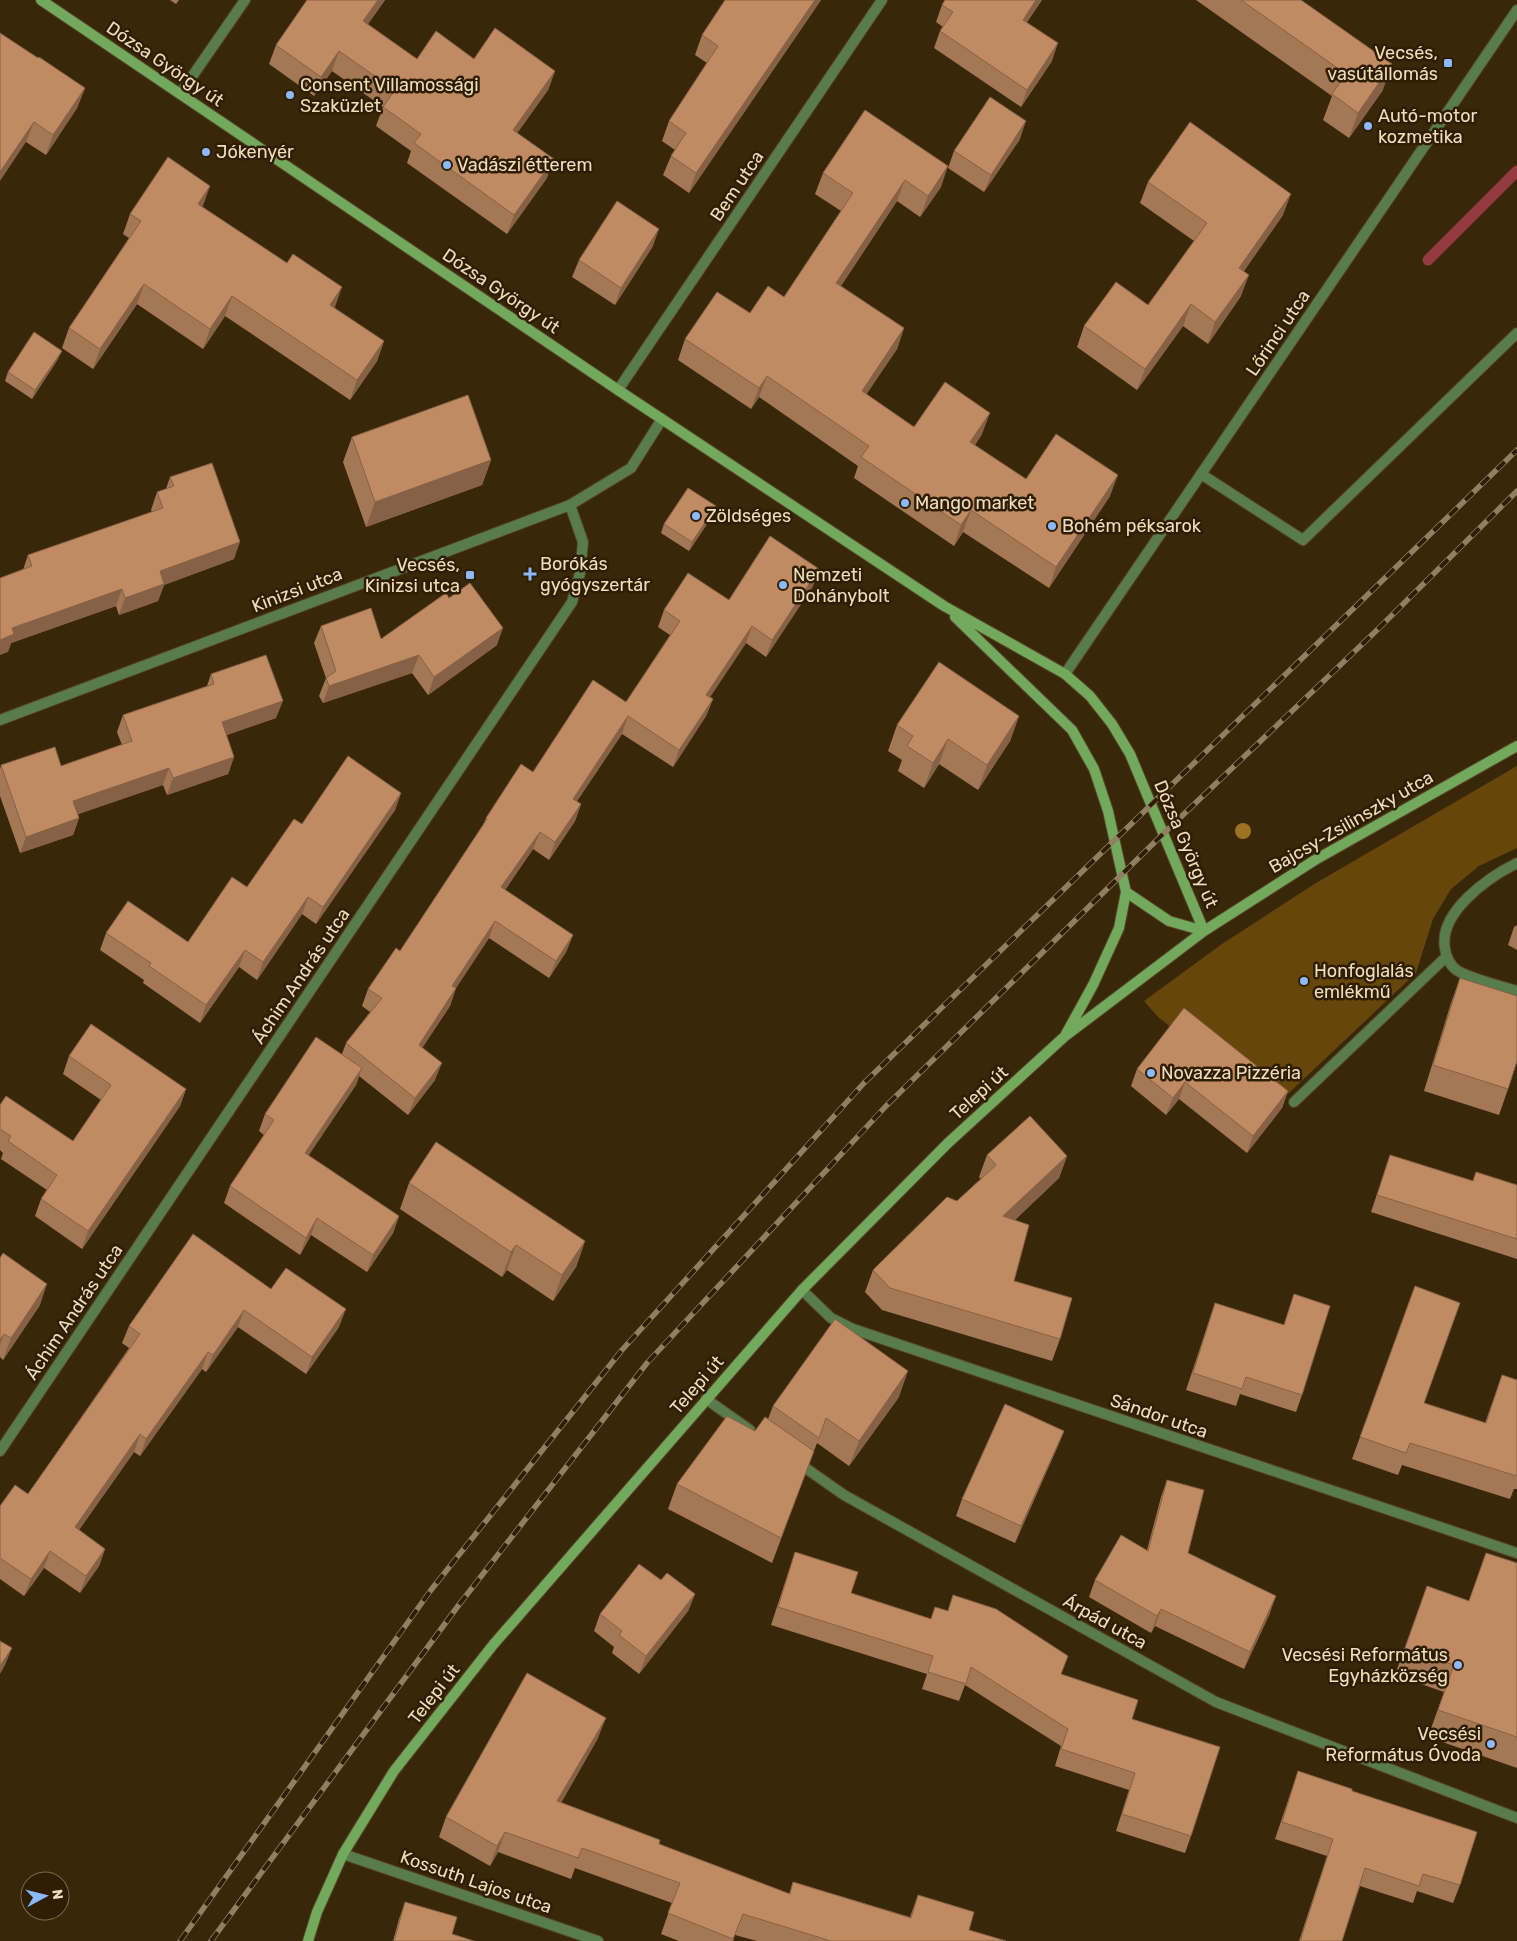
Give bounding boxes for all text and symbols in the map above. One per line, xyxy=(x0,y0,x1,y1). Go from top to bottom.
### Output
street label: Dózsa György út xyxy=(102,17,228,111)
place label: Vecsés, vasútállomás xyxy=(1327,42,1438,85)
marker: Vecsés, vasútállomás xyxy=(1442,57,1454,69)
place label: Consent Villamossági Szaküzlet xyxy=(300,74,479,117)
marker: Consent Villamossági Szaküzlet xyxy=(284,89,296,101)
place label: Autó-motor kozmetika xyxy=(1378,105,1477,148)
marker: Autó-motor kozmetika xyxy=(1362,120,1374,132)
place label: Jókenyér xyxy=(216,141,294,163)
marker: Jókenyér xyxy=(200,146,212,158)
street label: Bem utca xyxy=(705,147,769,225)
place label: Vadászi étterem xyxy=(457,154,592,176)
marker: Vadászi étterem xyxy=(441,159,453,171)
street label: Dózsa György út xyxy=(438,244,564,338)
street label: Lőrinci utca xyxy=(1241,286,1315,380)
place label: Mango market xyxy=(915,492,1034,514)
marker: Mango market xyxy=(899,497,911,509)
place label: Zöldséges xyxy=(706,505,791,527)
marker: Zöldséges xyxy=(690,510,702,522)
place label: Bohém péksarok xyxy=(1062,515,1202,537)
marker: Bohém péksarok xyxy=(1046,520,1058,532)
place label: Borókás gyógyszertár xyxy=(540,553,650,596)
place label: Vecsés, Kinizsi utca xyxy=(365,554,460,597)
street label: Kinizsi utca xyxy=(249,563,345,617)
place label: Nemzeti Dohánybolt xyxy=(793,564,890,607)
marker: Borókás gyógyszertár xyxy=(524,568,536,580)
marker: Vecsés, Kinizsi utca xyxy=(464,569,476,581)
marker: Nemzeti Dohánybolt xyxy=(777,579,789,591)
street label: Bajcsy-Zsilinszky utca xyxy=(1265,766,1437,878)
street label: Dózsa György út xyxy=(1149,777,1223,911)
street label: Áchim András utca xyxy=(247,904,355,1048)
place label: Honfoglalás emlékmű xyxy=(1314,960,1414,1003)
marker: Honfoglalás emlékmű xyxy=(1298,975,1310,987)
street label: Telepi út xyxy=(945,1061,1013,1125)
place label: Novazza Pizzéria xyxy=(1161,1062,1301,1084)
marker: Novazza Pizzéria xyxy=(1145,1067,1157,1079)
street label: Áchim András utca xyxy=(20,1240,128,1384)
street label: Telepi út xyxy=(666,1351,728,1419)
street label: Sándor utca xyxy=(1107,1389,1211,1443)
street label: Árpád utca xyxy=(1059,1590,1151,1654)
place label: Vecsési Református Egyházközség xyxy=(1281,1644,1448,1687)
street label: Telepi út xyxy=(404,1659,464,1729)
marker: Vecsési Református Egyházközség xyxy=(1452,1659,1464,1671)
place label: Vecsési Református Óvoda xyxy=(1325,1723,1481,1766)
marker: Vecsési Református Óvoda xyxy=(1485,1738,1497,1750)
street label: Kossuth Lajos utca xyxy=(397,1846,555,1918)
north arrow xyxy=(20,1871,70,1921)
text: N xyxy=(48,1888,66,1901)

